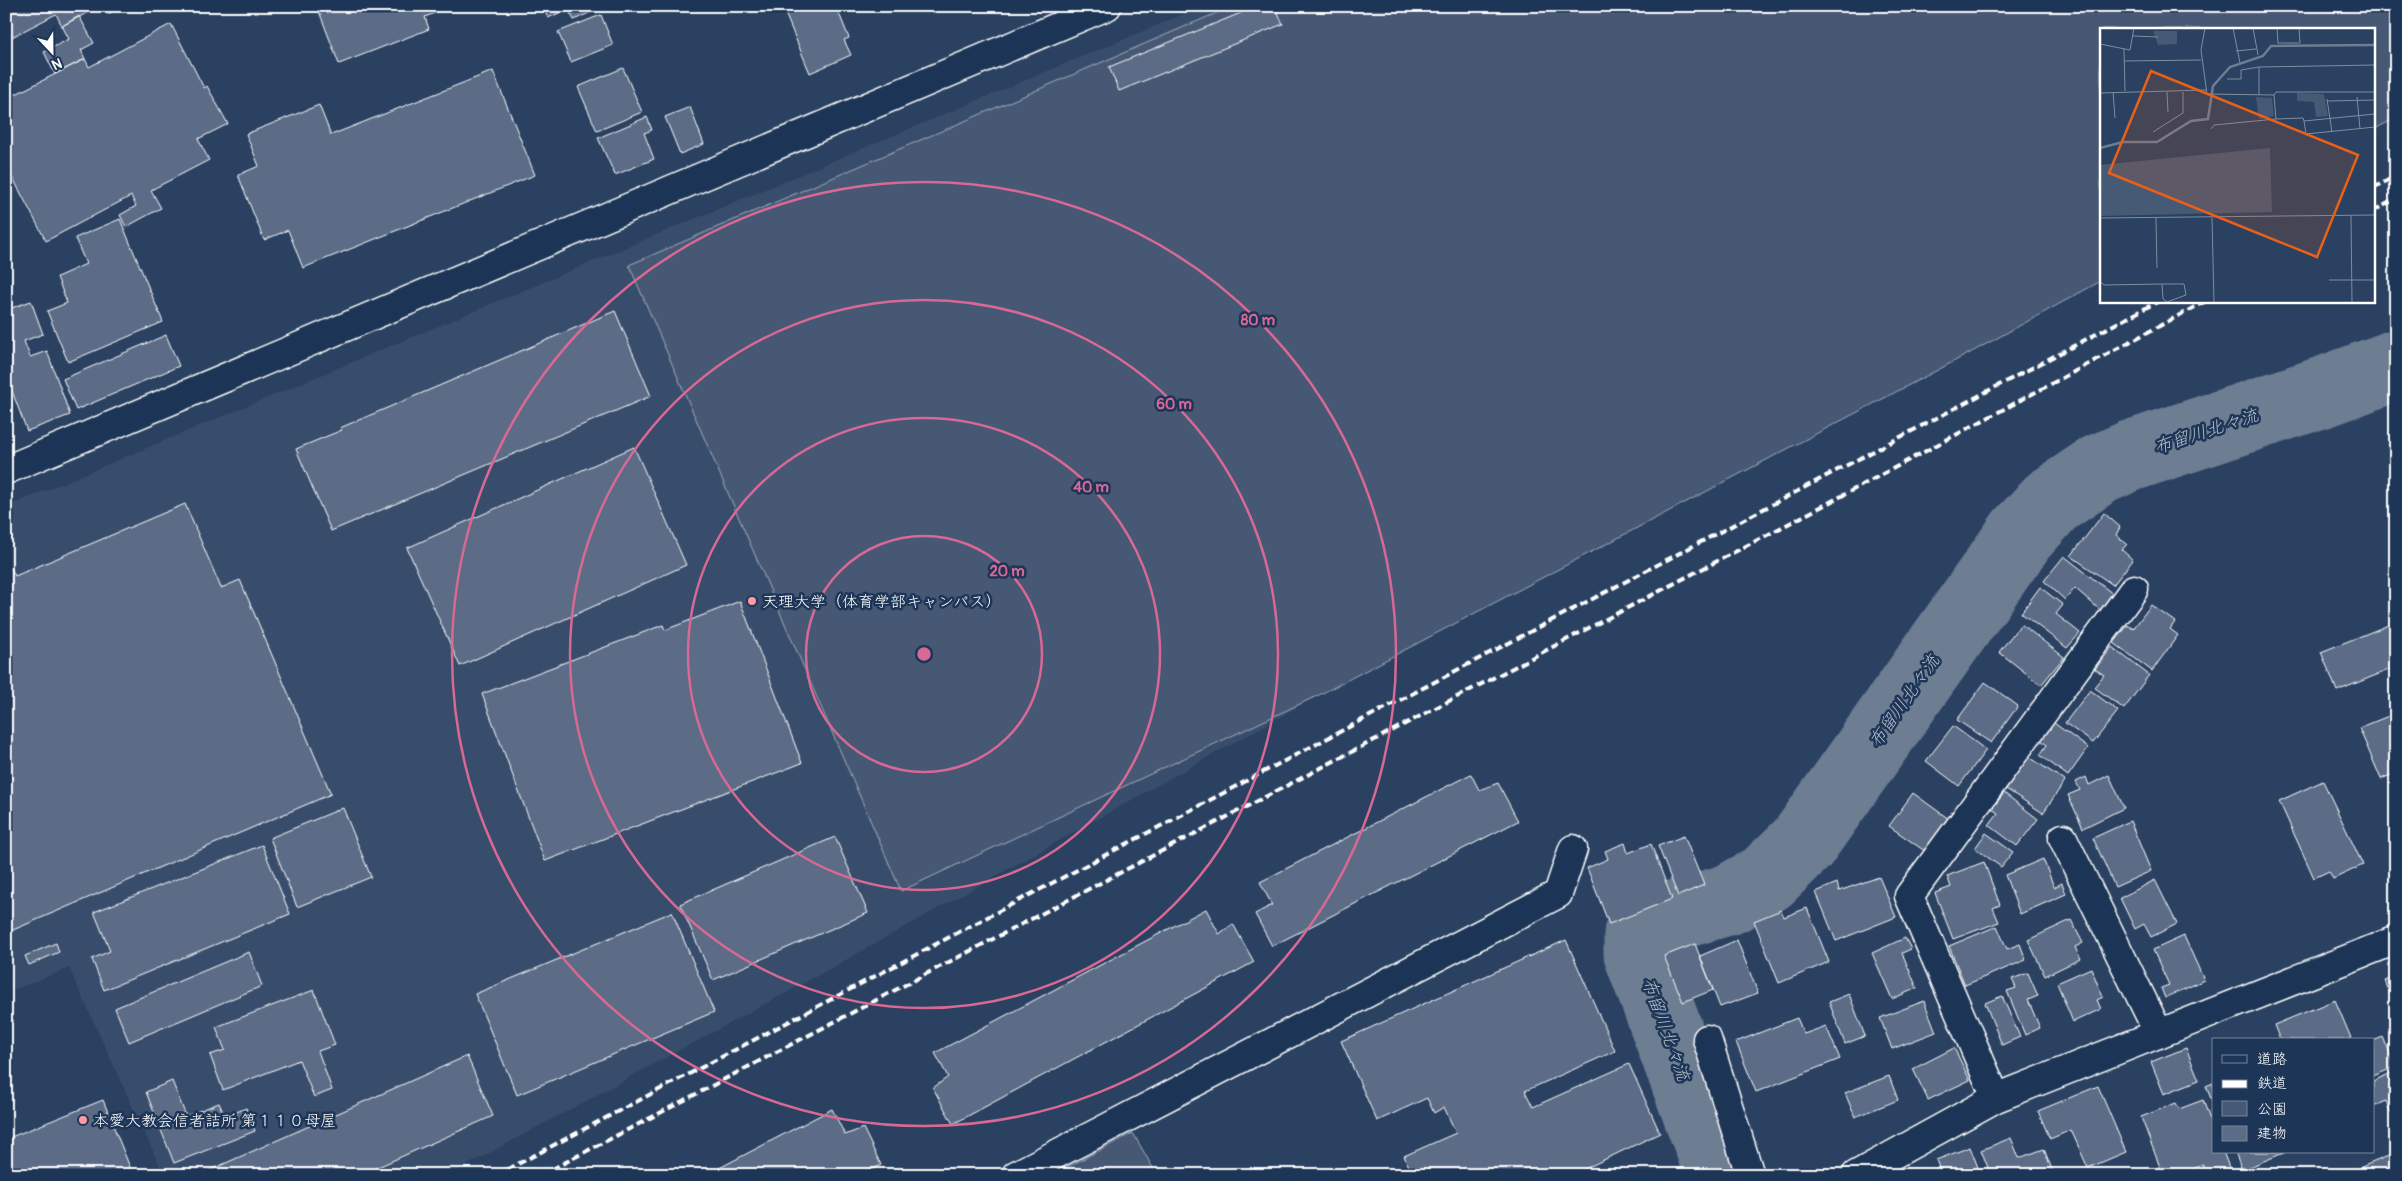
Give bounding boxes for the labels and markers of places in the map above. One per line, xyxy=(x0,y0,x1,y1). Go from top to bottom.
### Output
place label: 天理大学（体育学部キャンパス） xyxy=(762,592,1001,612)
marker: 天理大学（体育学部キャンパス） xyxy=(746,595,758,607)
centre of rings xyxy=(915,645,933,663)
place label: 本愛大教会信者詰所 第１１０母屋 xyxy=(93,1111,336,1131)
marker: 本愛大教会信者詰所 第１１０母屋 xyxy=(77,1114,89,1126)

